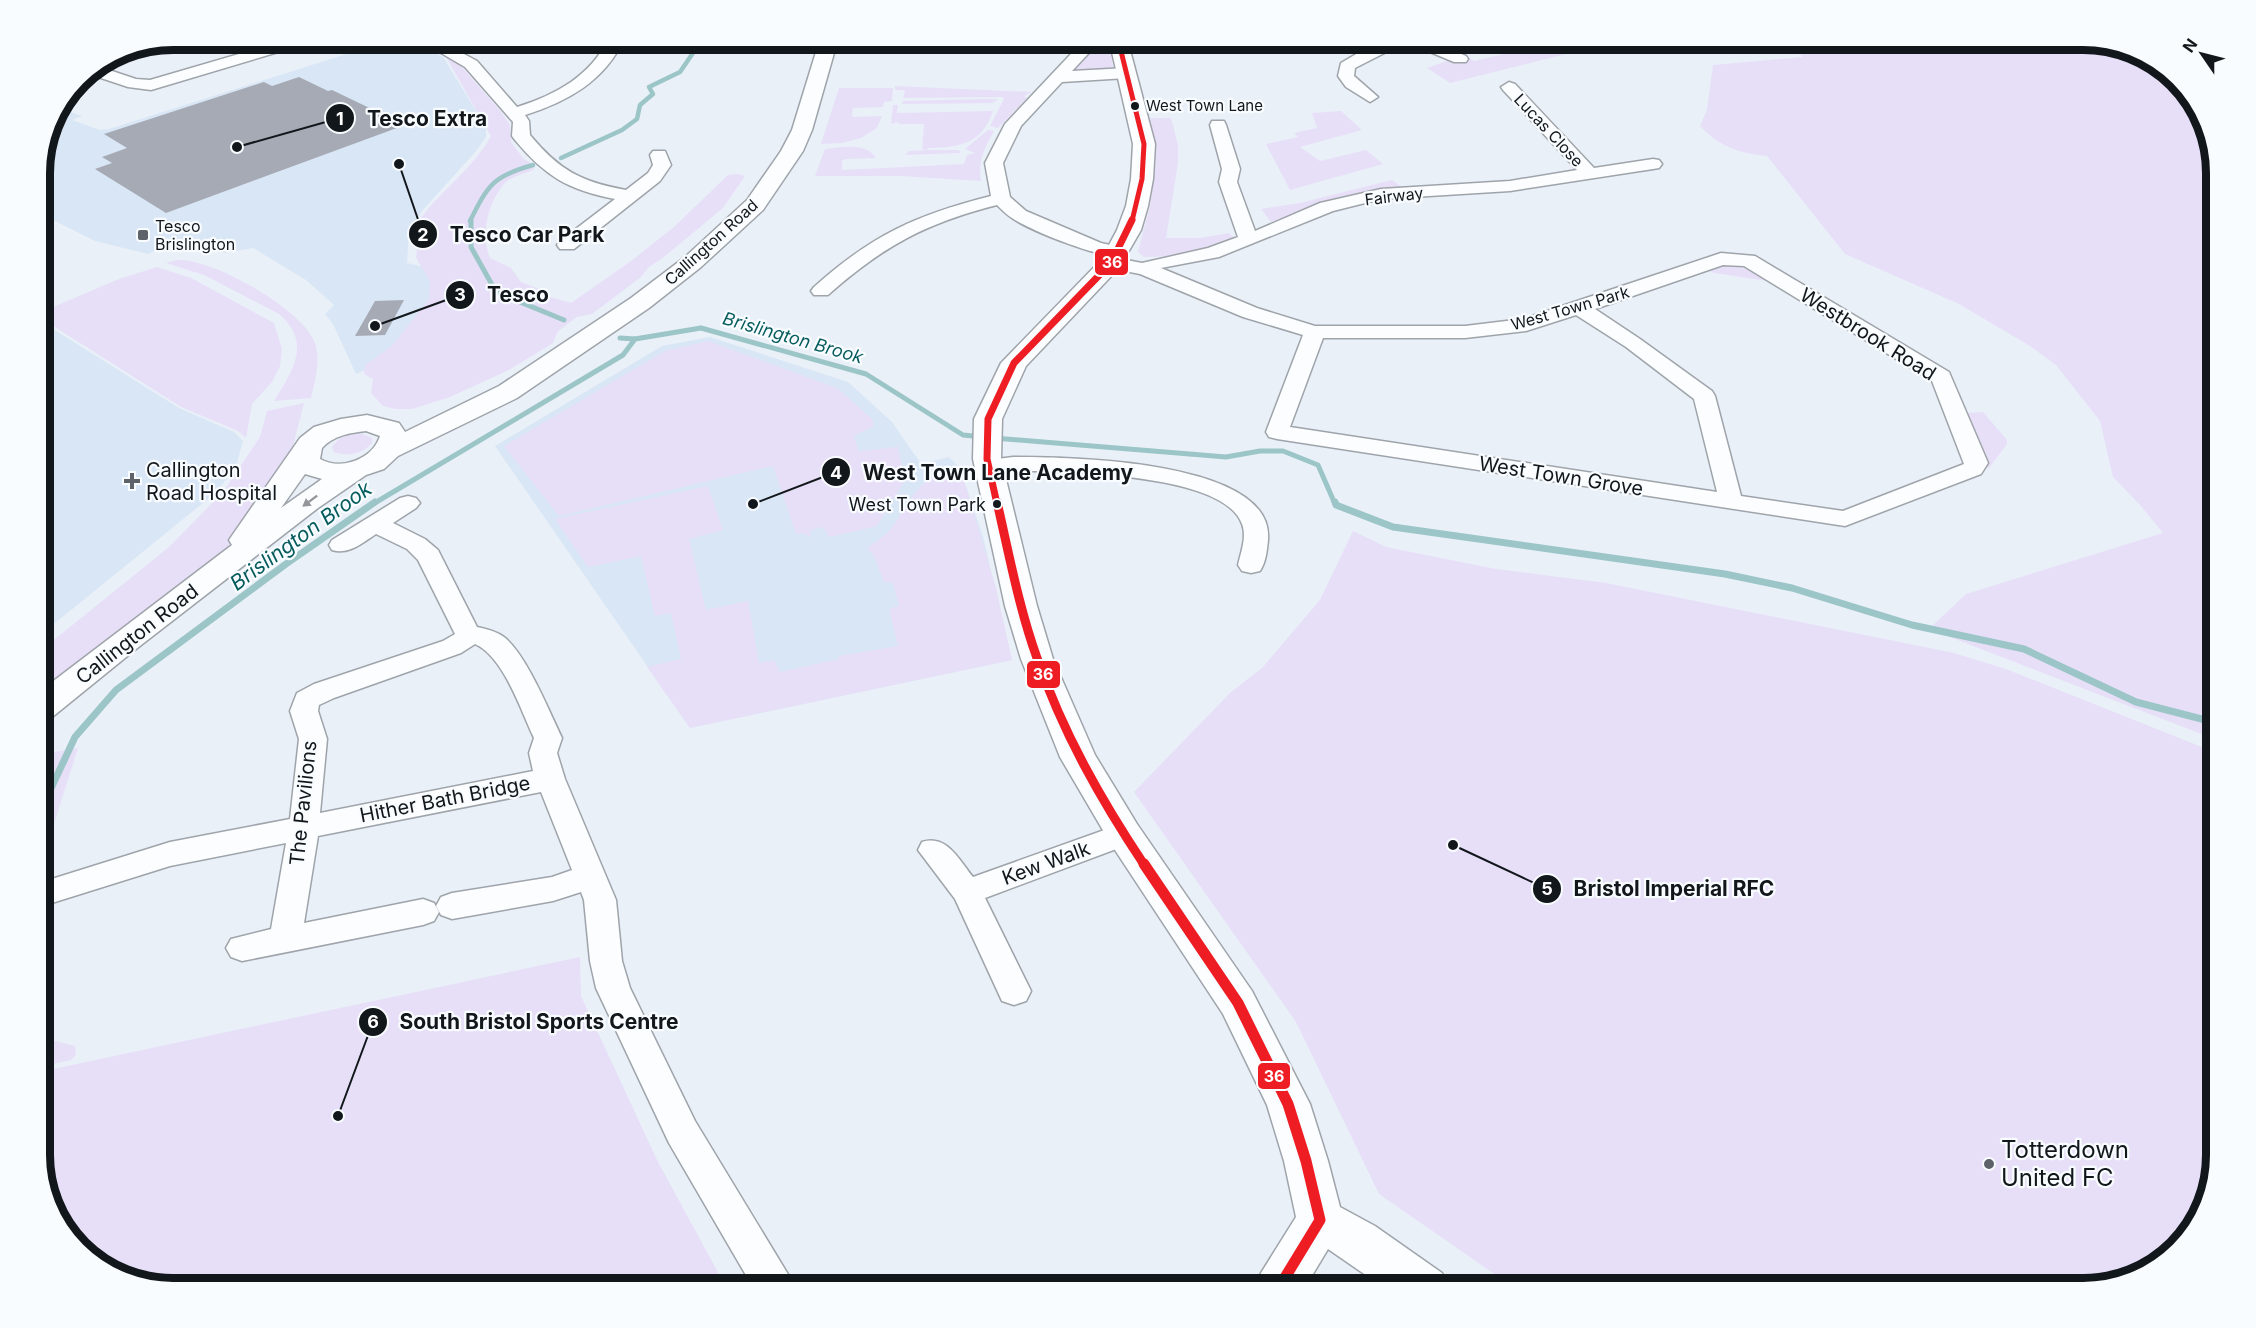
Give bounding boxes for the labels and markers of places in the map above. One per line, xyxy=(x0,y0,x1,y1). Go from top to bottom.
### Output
place label: West Town Lane xyxy=(1146,96,1263,115)
callout: Tesco Extra xyxy=(325,99,499,138)
marker: West Town Lane xyxy=(1129,100,1141,112)
callout: Tesco Car Park xyxy=(408,215,617,254)
place label: Tesco Brislington xyxy=(155,216,235,254)
marker: Tesco Brislington xyxy=(136,228,150,242)
callout: Tesco xyxy=(445,275,561,314)
callout: West Town Lane Academy xyxy=(821,453,1145,492)
place label: Callington Road Hospital xyxy=(146,458,277,505)
marker: Callington Road Hospital xyxy=(123,472,141,490)
place label: West Town Park xyxy=(849,494,986,515)
marker: West Town Park xyxy=(991,498,1003,510)
callout: Bristol Imperial RFC xyxy=(1532,869,1787,908)
callout: South Bristol Sports Centre xyxy=(358,1002,691,1041)
place label: Totterdown United FC xyxy=(2001,1135,2129,1192)
marker: Totterdown United FC xyxy=(1982,1157,1996,1171)

